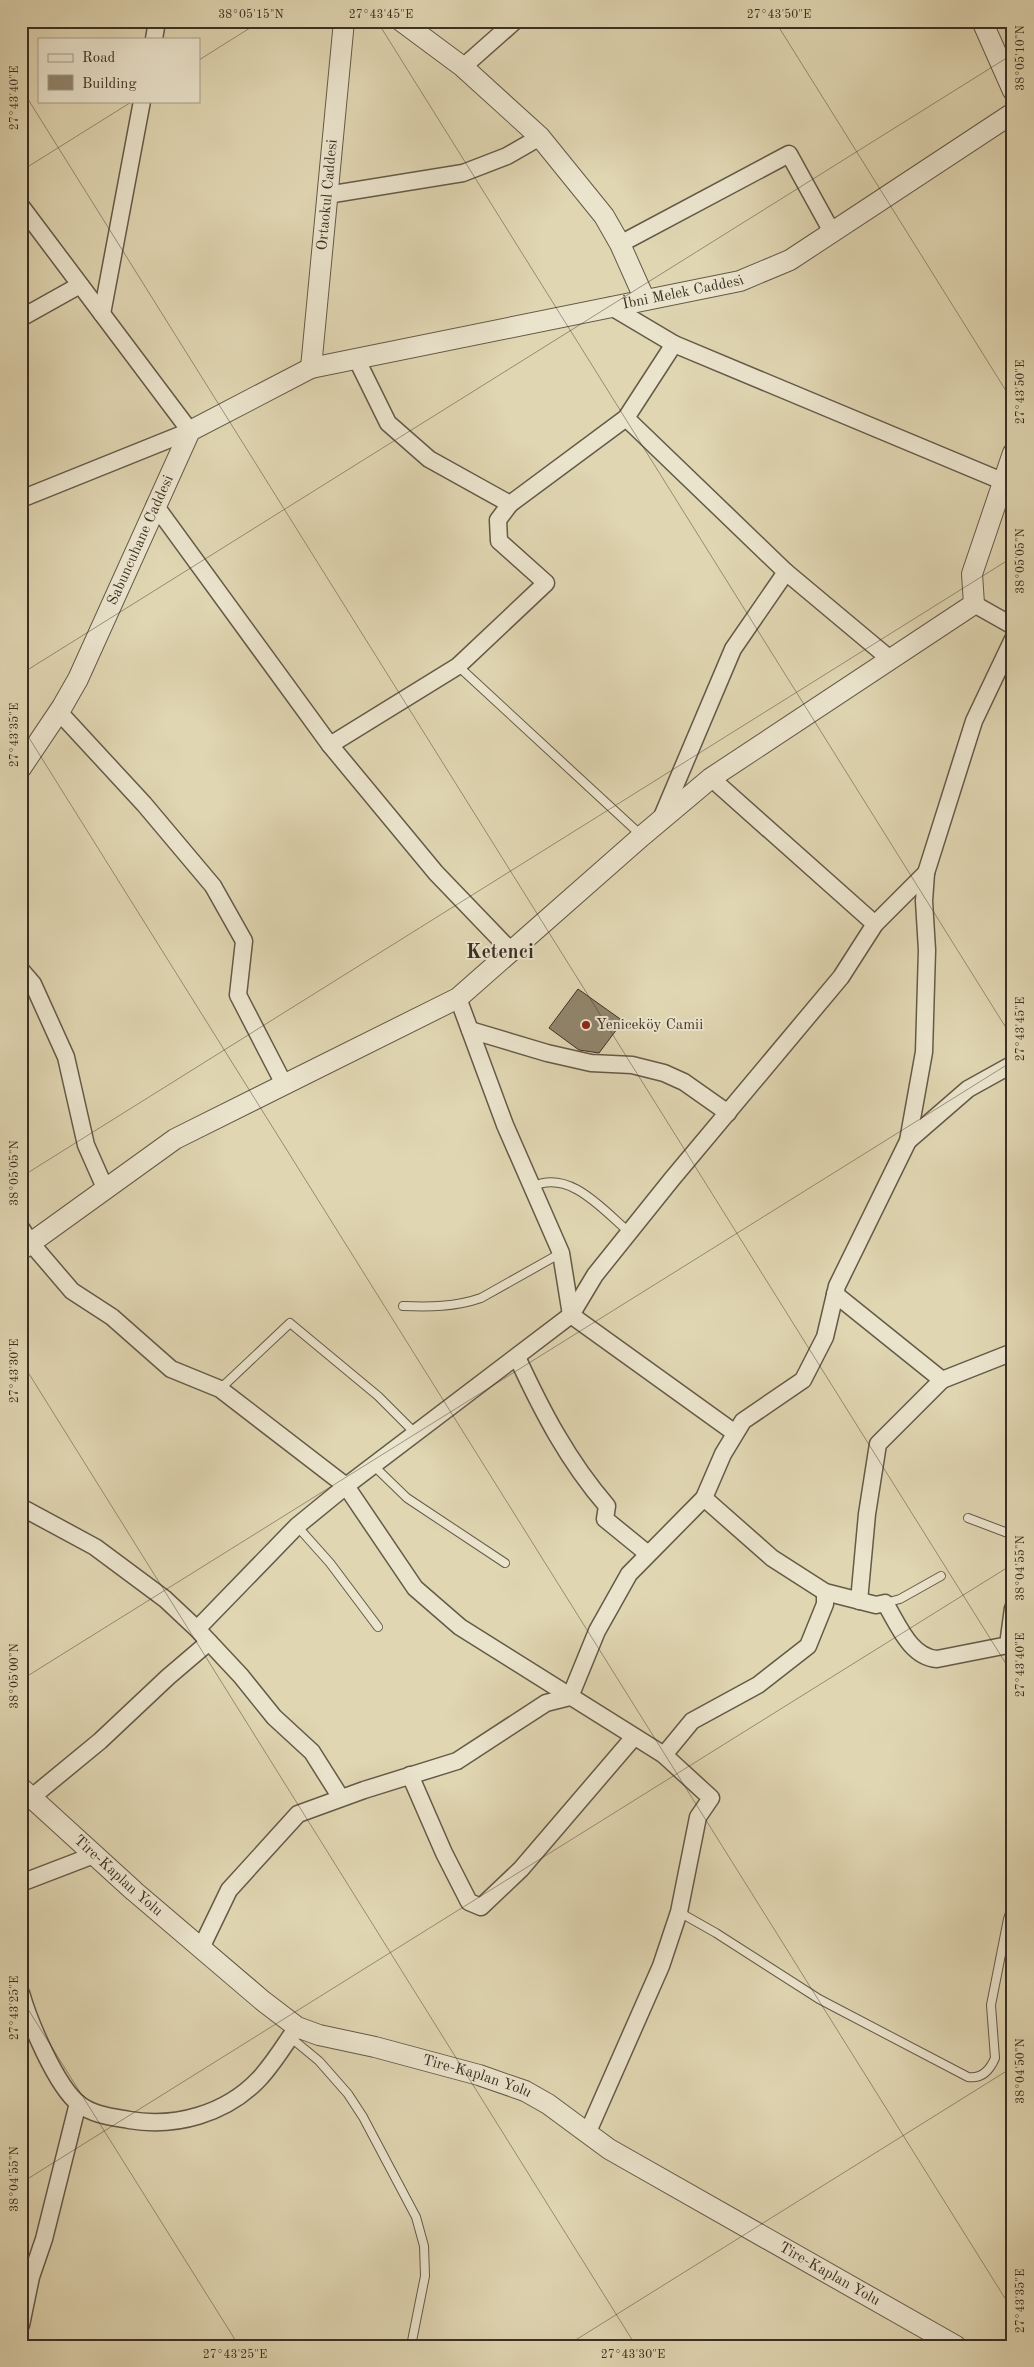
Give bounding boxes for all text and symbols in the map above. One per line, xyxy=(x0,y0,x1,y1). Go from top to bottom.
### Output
text: 38°05'15"N xyxy=(218,8,284,21)
text: 27°43'45"E xyxy=(349,8,413,21)
text: 27°43'50"E xyxy=(747,8,811,21)
text: 38°05'10"N xyxy=(1014,25,1027,91)
legend xyxy=(38,38,200,102)
text: Road xyxy=(82,51,116,66)
text: 27°43'40"E xyxy=(9,66,21,130)
text: Building xyxy=(82,77,137,92)
street label: Ortaokul Caddesi xyxy=(315,139,340,251)
street label: İbni Melek Caddesi xyxy=(621,273,746,312)
text: 27°43'50"E xyxy=(1014,360,1027,424)
street label: Sabuncuhane Caddesi xyxy=(105,473,176,607)
text: 38°05'05"N xyxy=(1014,528,1027,594)
text: 27°43'35"E xyxy=(8,703,21,767)
district label: Ketenci xyxy=(466,943,534,963)
text: 27°43'45"E xyxy=(1014,997,1027,1061)
place label: Yeniceköy Camii xyxy=(596,1018,703,1033)
marker: Yeniceköy Camii xyxy=(580,1019,592,1031)
text: 38°05'05"N xyxy=(8,1140,21,1206)
text: 27°43'30"E xyxy=(9,1339,21,1403)
text: 38°04'55"N xyxy=(1014,1535,1027,1601)
text: 27°43'40"E xyxy=(1015,1633,1027,1697)
text: 38°05'00"N xyxy=(8,1643,21,1709)
street label: Tire-Kaplan Yolu xyxy=(71,1833,165,1919)
text: 27°43'25"E xyxy=(8,1976,21,2040)
text: 38°04'50"N xyxy=(1014,2038,1027,2104)
street label: Tire-Kaplan Yolu xyxy=(421,2053,534,2101)
text: 38°04'55"N xyxy=(8,2146,21,2212)
street label: Tire-Kaplan Yolu xyxy=(777,2240,882,2309)
text: 27°43'35"E xyxy=(1014,2269,1027,2333)
text: 27°43'25"E xyxy=(203,2348,267,2361)
text: 27°43'30"E xyxy=(601,2349,665,2361)

